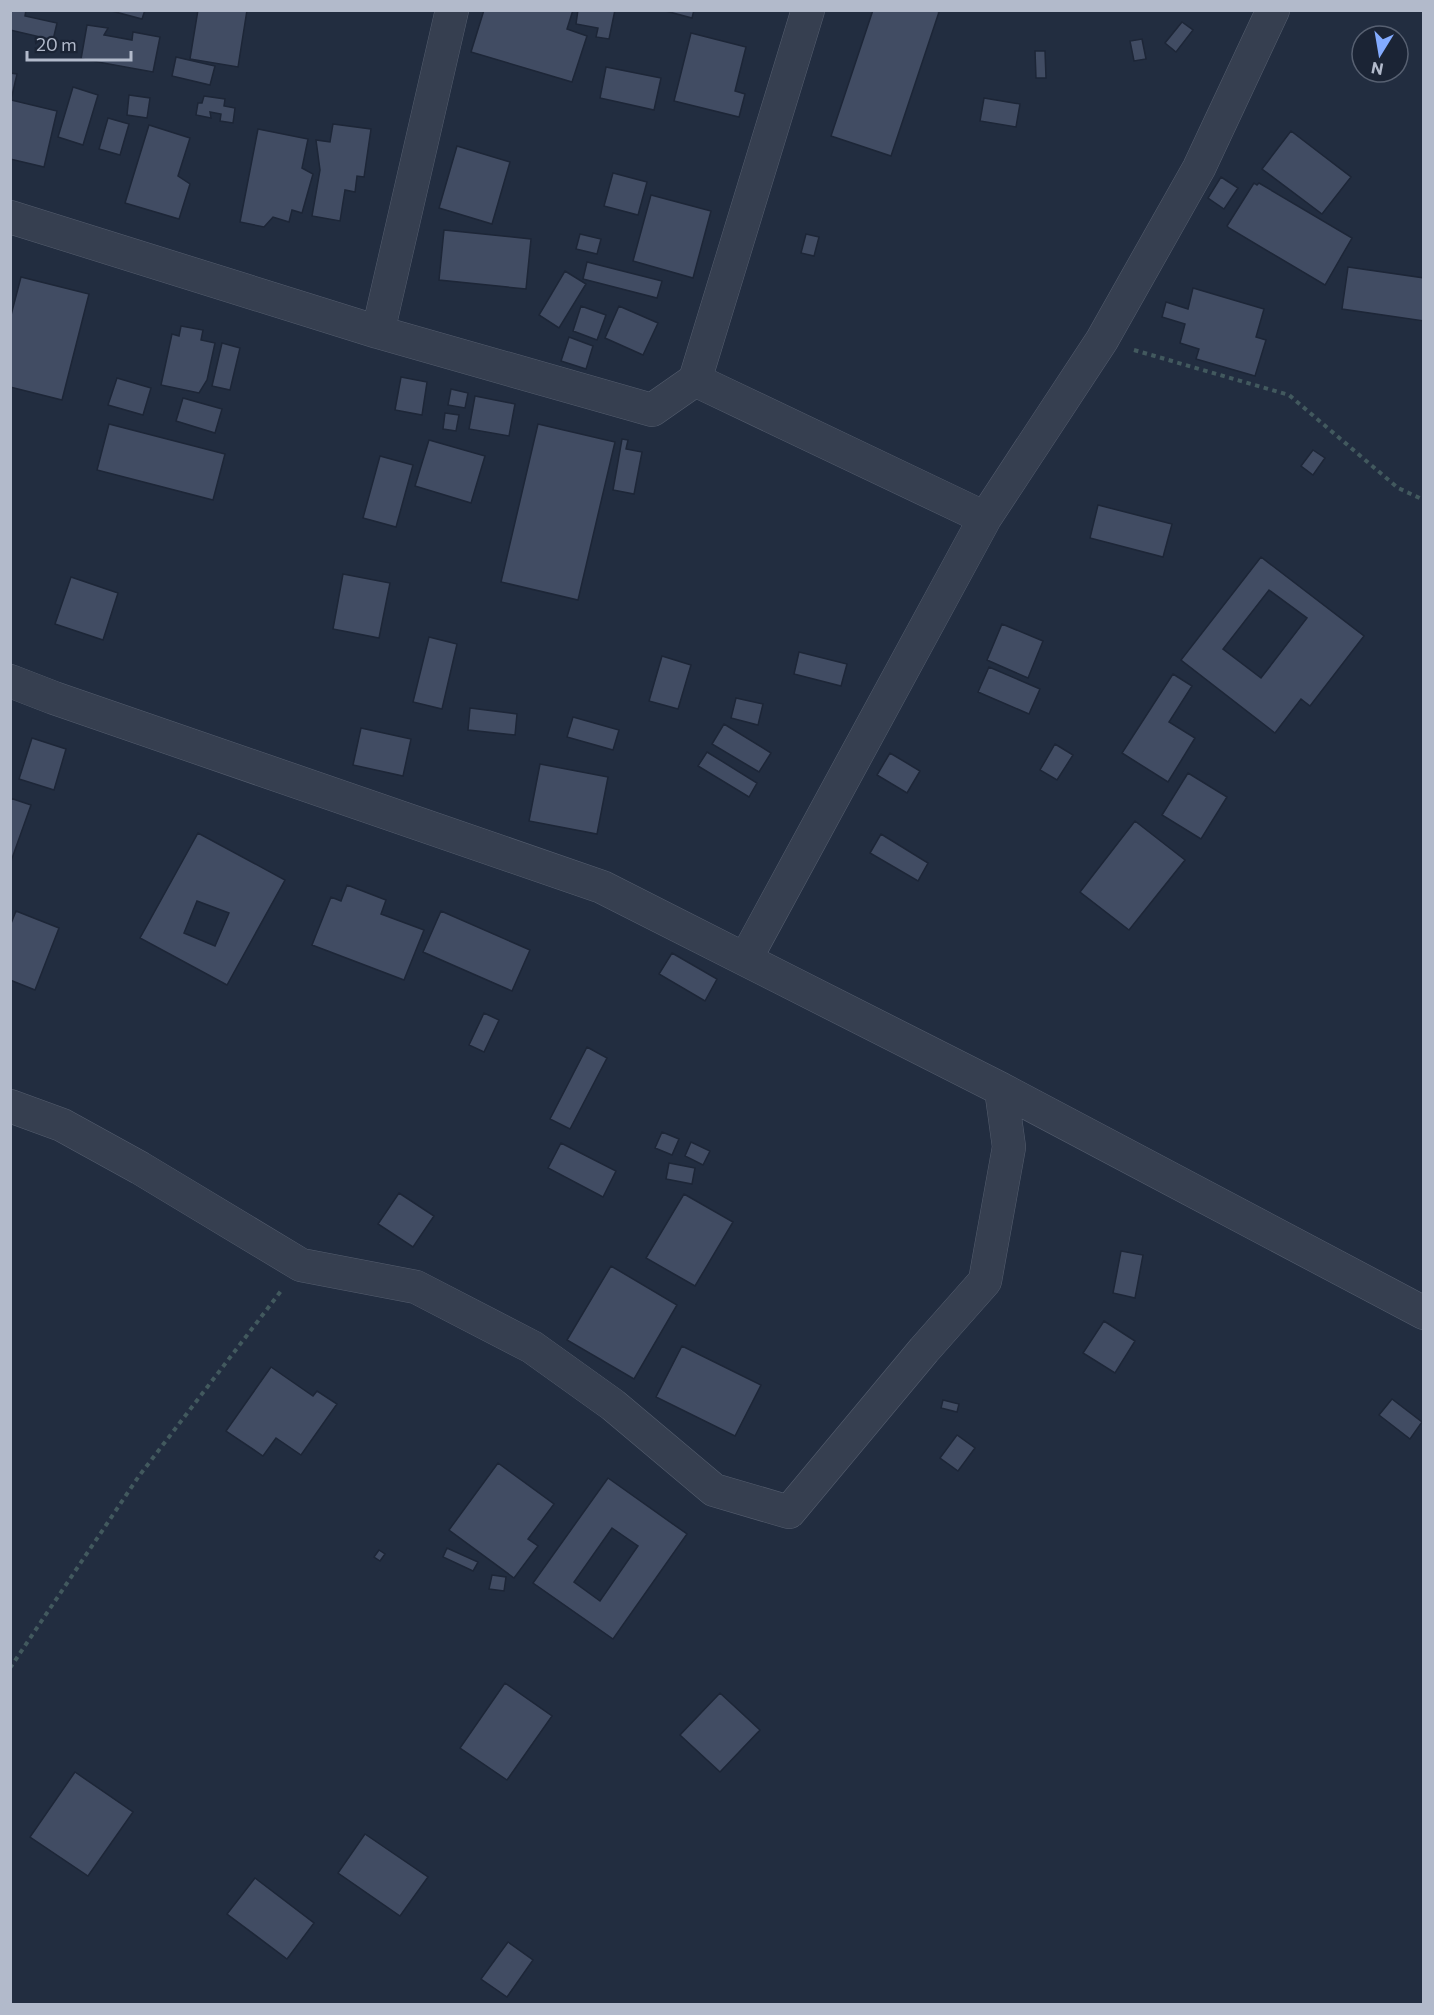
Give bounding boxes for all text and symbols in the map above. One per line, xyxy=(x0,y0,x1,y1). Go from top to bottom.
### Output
scale bar xyxy=(27,24,130,62)
north arrow xyxy=(1350,24,1410,84)
text: 20 m xyxy=(36,33,77,55)
text: N xyxy=(1369,59,1385,80)

